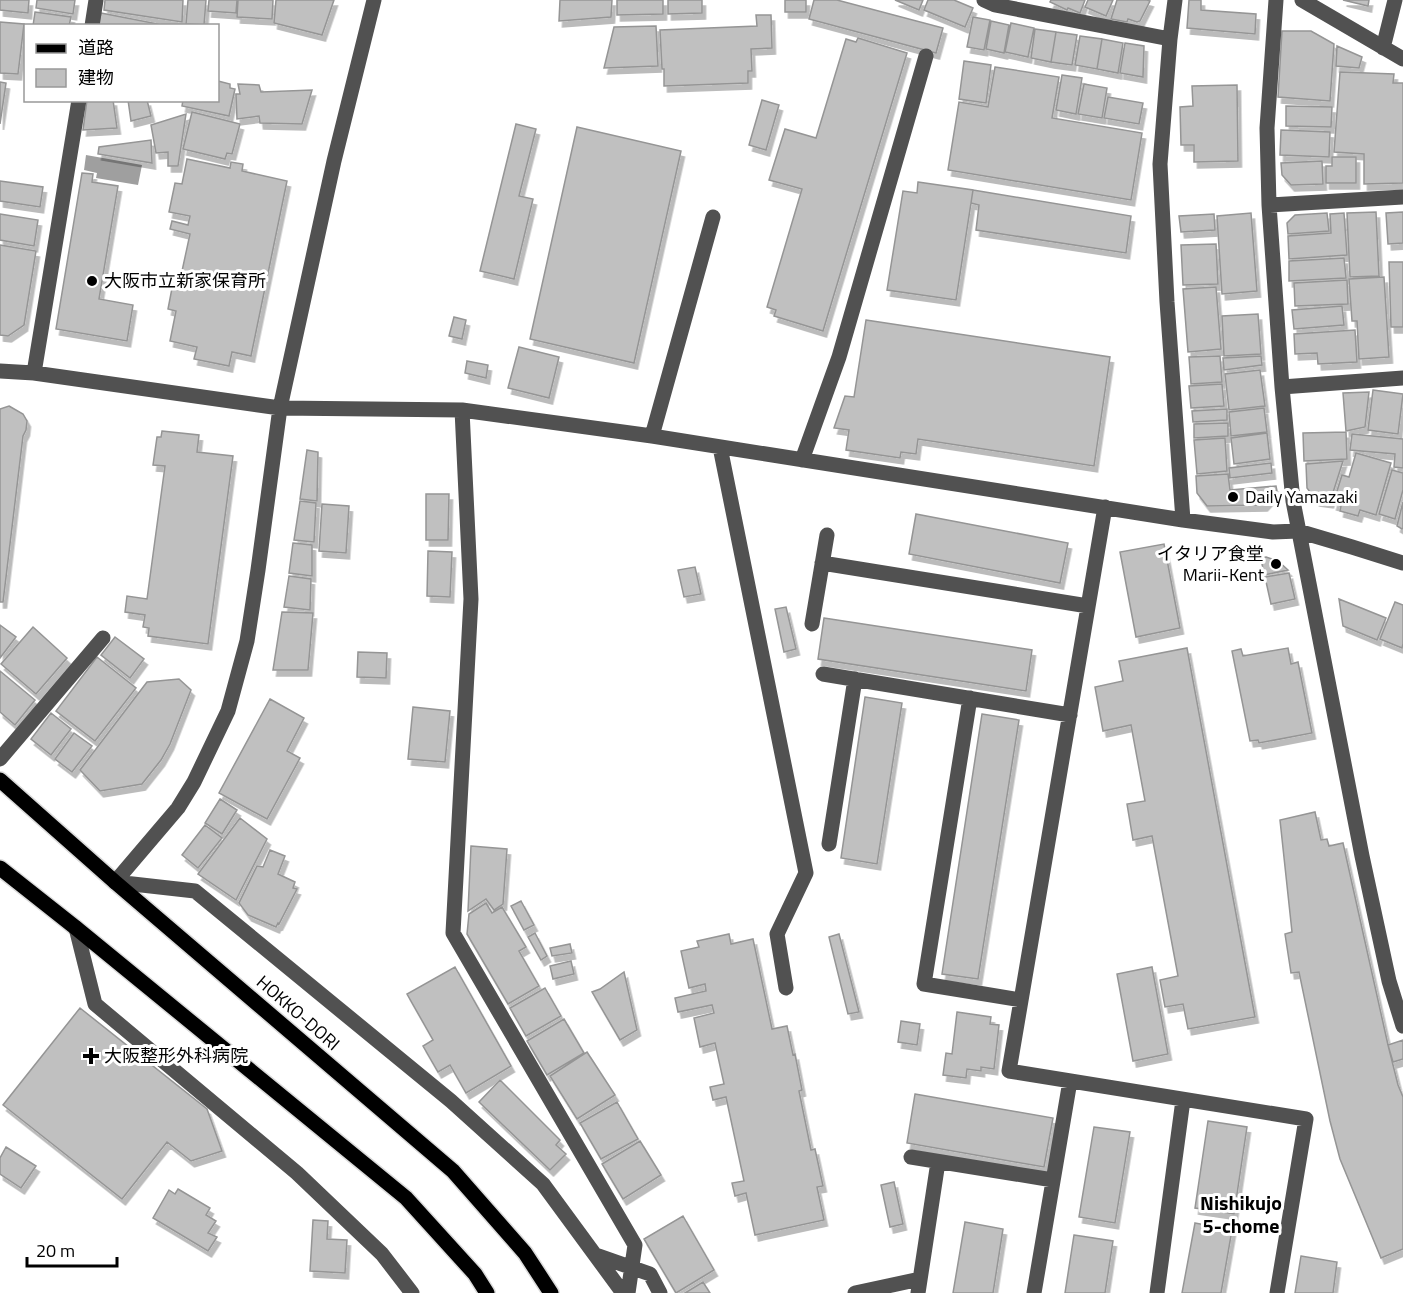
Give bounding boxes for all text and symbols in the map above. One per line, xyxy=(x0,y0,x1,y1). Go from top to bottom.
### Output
legend xyxy=(24,24,219,102)
text: 道路 xyxy=(78,34,114,61)
text: 建物 xyxy=(78,64,114,91)
place label: 大阪市立新家保育所 xyxy=(104,267,266,294)
marker: 大阪市立新家保育所 xyxy=(85,274,99,288)
place label: Daily Yamazaki xyxy=(1245,483,1358,510)
marker: Daily Yamazaki xyxy=(1226,490,1240,504)
place label: イタリア食堂 Marii-Kent xyxy=(1157,540,1265,588)
marker: イタリア食堂 Marii-Kent xyxy=(1269,557,1283,571)
street label: HOKKO-DORI xyxy=(251,969,346,1057)
place label: 大阪整形外科病院 xyxy=(104,1042,248,1069)
marker: 大阪整形外科病院 xyxy=(82,1047,100,1065)
district label: Nishikujo 5-chome xyxy=(1200,1187,1282,1241)
scale bar xyxy=(27,1230,117,1268)
text: 20 m xyxy=(36,1237,75,1264)

